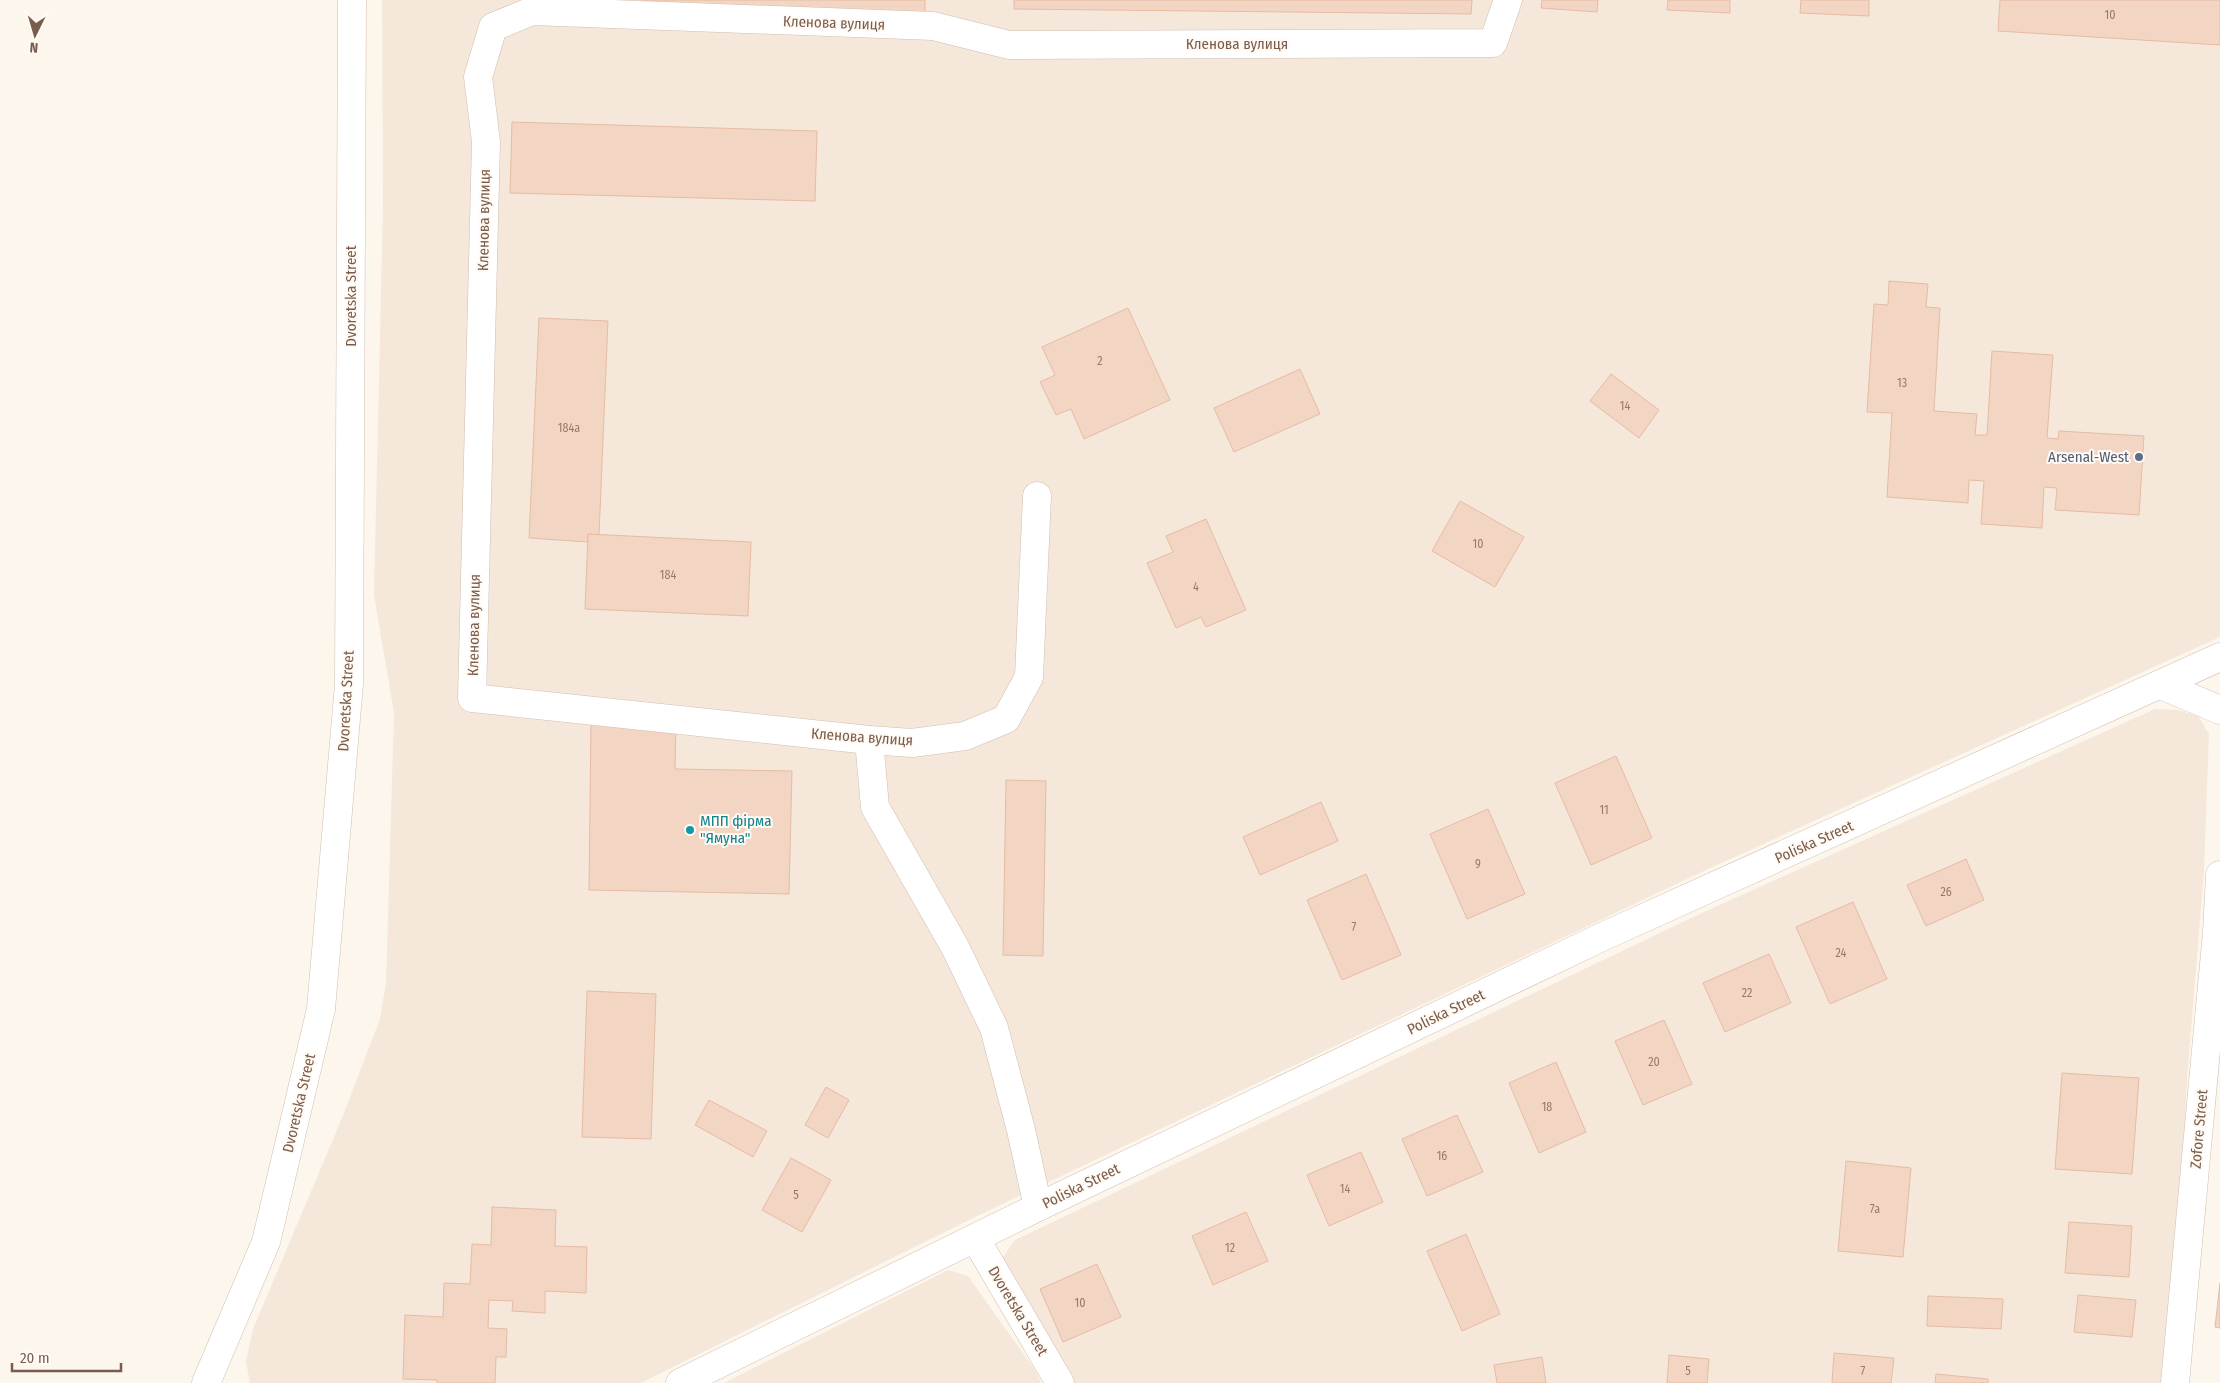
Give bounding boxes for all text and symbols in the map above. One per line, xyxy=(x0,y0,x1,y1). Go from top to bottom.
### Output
house number: 10 xyxy=(2105,8,2115,22)
north arrow xyxy=(10,10,60,60)
street label: Кленова вулиця xyxy=(783,12,885,34)
street label: Кленова вулиця xyxy=(1186,35,1288,53)
text: N xyxy=(29,39,39,56)
street label: Кленова вулиця xyxy=(474,169,494,271)
street label: Dvoretska Street xyxy=(342,245,360,347)
house number: 2 xyxy=(1097,354,1103,368)
house number: 13 xyxy=(1897,376,1907,390)
house number: 14 xyxy=(1620,399,1630,413)
house number: 184а xyxy=(558,421,580,435)
place label: Arsenal-West xyxy=(2048,448,2129,466)
marker: Arsenal-West xyxy=(2133,451,2145,463)
house number: 10 xyxy=(1473,537,1483,551)
house number: 184 xyxy=(660,568,676,582)
street label: Кленова вулиця xyxy=(464,574,484,676)
house number: 4 xyxy=(1193,580,1199,594)
street label: Dvoretska Street xyxy=(334,650,358,752)
street label: Кленова вулиця xyxy=(810,724,914,750)
house number: 11 xyxy=(1599,803,1609,817)
place label: МПП фірма "Ямуна" xyxy=(700,812,772,847)
street label: Poliska Street xyxy=(1772,817,1856,867)
marker: МПП фірма "Ямуна" xyxy=(684,824,696,836)
house number: 9 xyxy=(1475,857,1481,871)
house number: 26 xyxy=(1940,885,1952,899)
house number: 7 xyxy=(1352,920,1357,934)
house number: 24 xyxy=(1836,946,1847,960)
street label: Poliska Street xyxy=(1404,985,1488,1038)
house number: 22 xyxy=(1742,986,1752,1000)
street label: Dvoretska Street xyxy=(279,1052,319,1154)
house number: 20 xyxy=(1648,1055,1660,1069)
street label: Zofore Street xyxy=(2187,1088,2211,1169)
house number: 18 xyxy=(1542,1100,1552,1114)
house number: 16 xyxy=(1437,1149,1447,1163)
street label: Poliska Street xyxy=(1039,1159,1123,1212)
house number: 14 xyxy=(1340,1182,1350,1196)
house number: 5 xyxy=(793,1188,799,1202)
house number: 7а xyxy=(1870,1202,1880,1216)
house number: 12 xyxy=(1225,1241,1235,1255)
street label: Dvoretska Street xyxy=(984,1263,1052,1359)
house number: 10 xyxy=(1075,1296,1085,1310)
scale bar xyxy=(12,1340,121,1372)
text: 20 m xyxy=(20,1349,50,1367)
house number: 5 xyxy=(1685,1364,1691,1378)
house number: 7 xyxy=(1861,1364,1866,1378)

